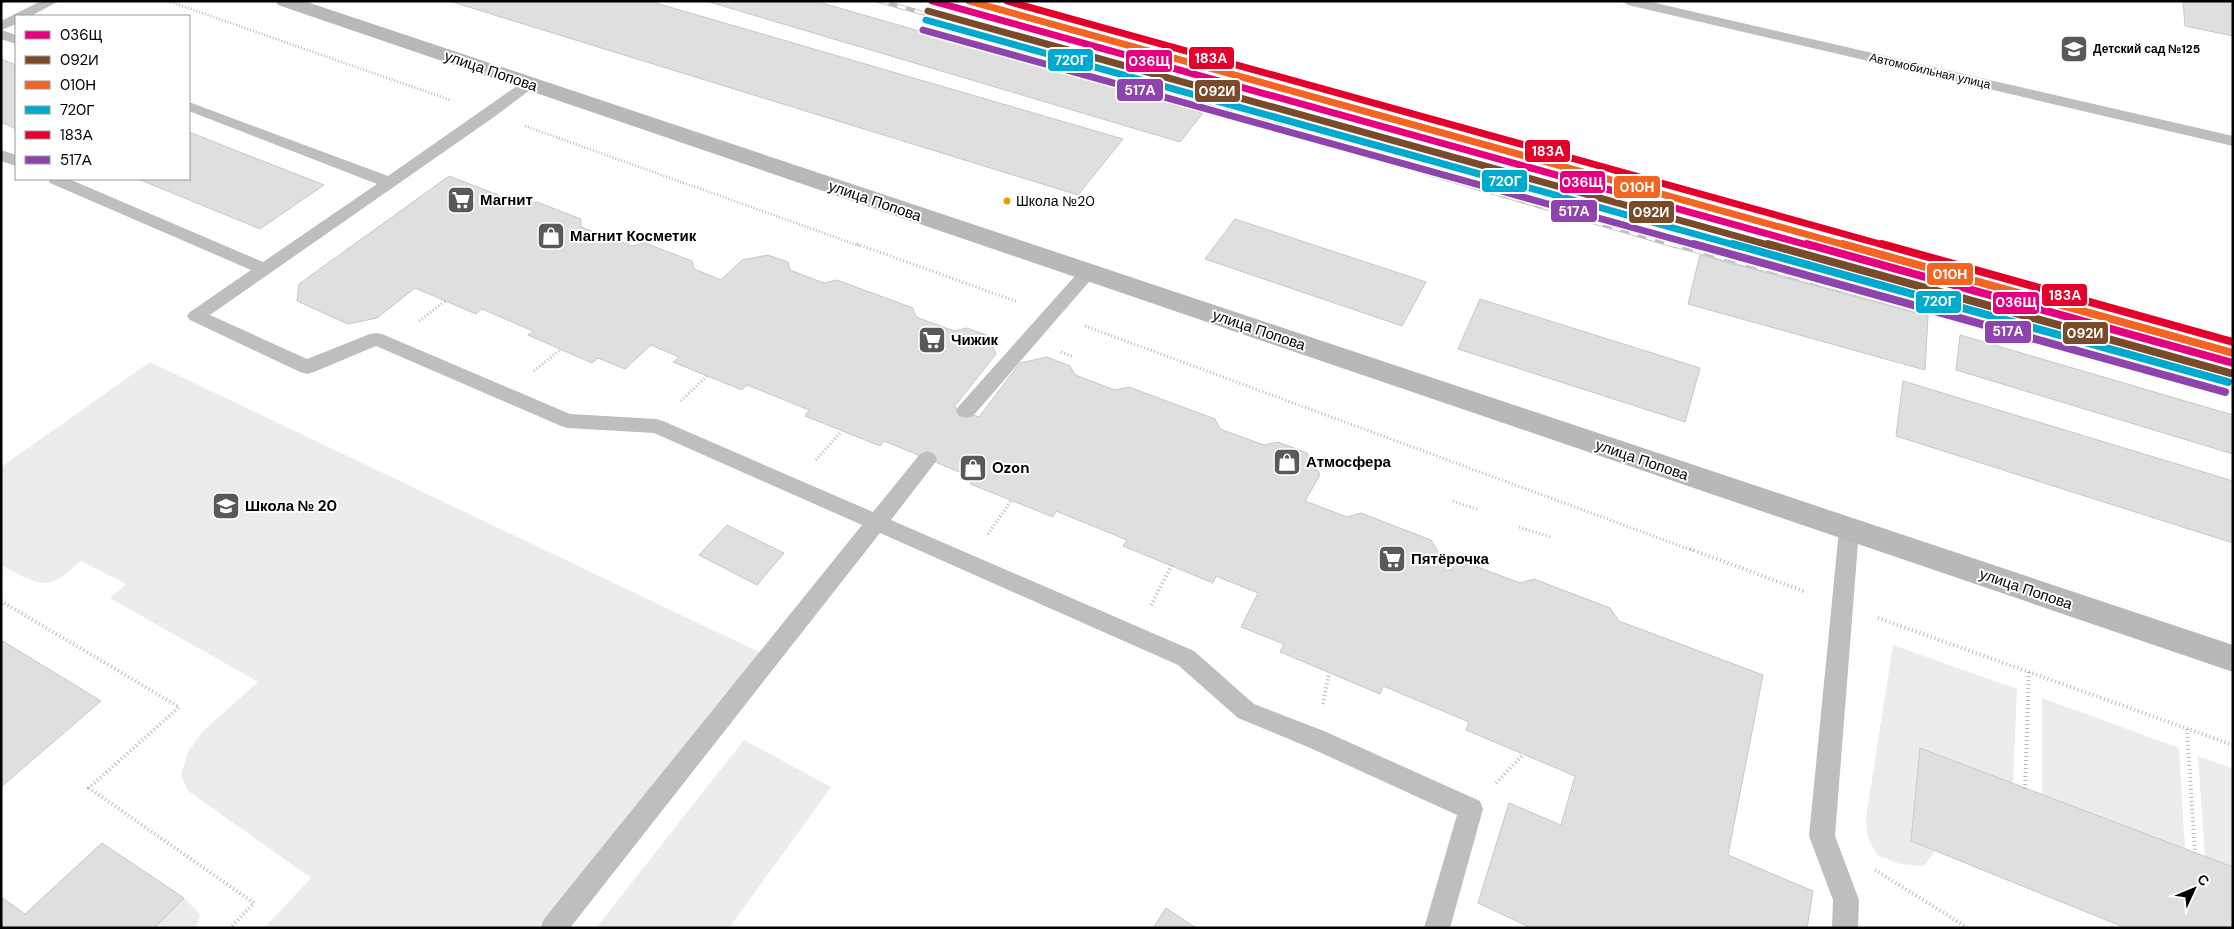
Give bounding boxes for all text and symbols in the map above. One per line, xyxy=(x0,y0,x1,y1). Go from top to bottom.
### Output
legend xyxy=(15,15,190,180)
text: 036Щ xyxy=(60,25,103,45)
school or university icon: Детский сад №125 xyxy=(2059,34,2089,64)
place label: Детский сад №125 xyxy=(2093,41,2200,57)
street label: улица Попова xyxy=(442,46,541,96)
line badge: 183А xyxy=(1188,46,1235,70)
line badge: 720Г xyxy=(1047,48,1094,72)
line badge: 036Щ xyxy=(1125,49,1173,73)
text: 183А xyxy=(1195,49,1227,67)
street label: Автомобильная улица xyxy=(1868,49,1992,93)
text: 092И xyxy=(60,50,99,70)
text: 720Г xyxy=(1054,51,1088,69)
text: 036Щ xyxy=(1128,52,1170,70)
text: 010Н xyxy=(60,75,96,95)
line badge: 517А xyxy=(1116,78,1164,102)
line badge: 092И xyxy=(1194,79,1241,103)
text: 517А xyxy=(1124,81,1156,99)
text: 092И xyxy=(1199,82,1235,100)
text: 720Г xyxy=(60,100,95,120)
text: 183А xyxy=(60,125,93,145)
line badge: 183А xyxy=(1524,139,1571,163)
text: 183А xyxy=(1532,142,1564,160)
text: 517А xyxy=(60,150,92,170)
line badge: 720Г xyxy=(1481,169,1528,193)
line badge: 036Щ xyxy=(1559,170,1606,194)
text: 720Г xyxy=(1488,172,1522,190)
text: 036Щ xyxy=(1561,173,1603,191)
line badge: 010Н xyxy=(1613,175,1661,199)
street label: улица Попова xyxy=(826,176,925,226)
text: 010Н xyxy=(1620,178,1654,196)
supermarket icon: Магнит xyxy=(446,185,476,215)
place label: Магнит xyxy=(480,190,533,210)
place label: Школа №20 xyxy=(1016,192,1095,210)
marker: Школа №20 xyxy=(1002,196,1012,206)
line badge: 517А xyxy=(1550,199,1598,223)
line badge: 092И xyxy=(1628,200,1675,224)
text: 517А xyxy=(1558,202,1590,220)
text: 092И xyxy=(1633,203,1669,221)
shop icon: Магнит Косметик xyxy=(536,221,566,251)
place label: Магнит Косметик xyxy=(570,226,697,246)
line badge: 010Н xyxy=(1926,262,1974,286)
text: 010Н xyxy=(1933,265,1967,283)
line badge: 183А xyxy=(2041,283,2088,307)
text: 183А xyxy=(2049,286,2081,304)
line badge: 720Г xyxy=(1915,290,1962,314)
line badge: 036Щ xyxy=(1992,291,2040,315)
text: 720Г xyxy=(1922,292,1956,310)
text: 036Щ xyxy=(1995,293,2037,311)
street label: улица Попова xyxy=(1210,305,1309,355)
line badge: 517А xyxy=(1984,320,2032,344)
line badge: 092И xyxy=(2062,321,2109,345)
text: 517А xyxy=(1992,322,2024,340)
text: 092И xyxy=(2067,324,2103,342)
supermarket icon: Чижик xyxy=(917,325,947,355)
place label: Чижик xyxy=(951,330,999,350)
street label: улица Попова xyxy=(1593,435,1692,485)
shop icon: Атмосфера xyxy=(1272,447,1302,477)
place label: Атмосфера xyxy=(1306,452,1392,472)
shop icon: Ozon xyxy=(958,453,988,483)
place label: Ozon xyxy=(992,458,1030,478)
school or university icon: Школа № 20 xyxy=(211,491,241,521)
place label: Школа № 20 xyxy=(245,496,337,516)
supermarket icon: Пятёрочка xyxy=(1377,544,1407,574)
place label: Пятёрочка xyxy=(1411,549,1489,569)
street label: улица Попова xyxy=(1977,564,2076,614)
north arrow xyxy=(2169,864,2219,914)
text: С xyxy=(2193,870,2213,890)

